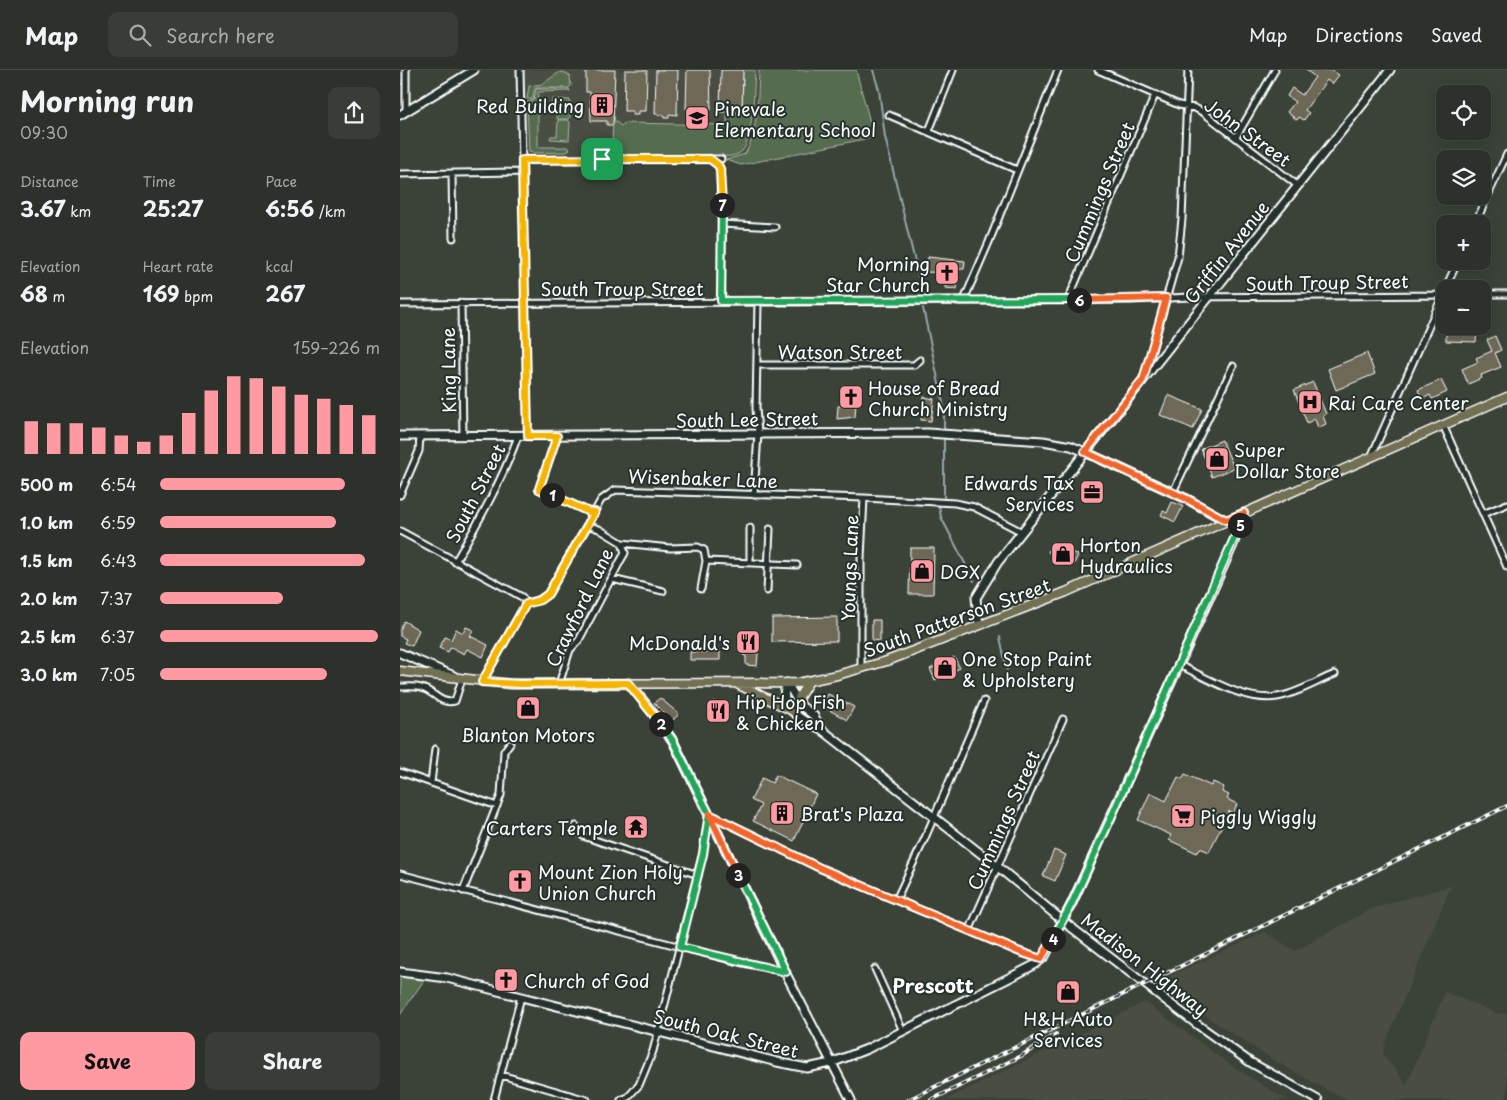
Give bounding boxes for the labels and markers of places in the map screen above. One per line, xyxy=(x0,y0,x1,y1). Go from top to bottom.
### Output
place label: Red Building xyxy=(476,92,584,119)
building icon: Red Building xyxy=(589,92,615,118)
place label: Pinevale Elementary School xyxy=(714,95,876,143)
school or university icon: Pinevale Elementary School xyxy=(684,105,710,131)
pin xyxy=(581,138,623,180)
pin: 7 xyxy=(710,192,734,218)
place label: Morning Star Church xyxy=(826,250,930,298)
church icon: Morning Star Church xyxy=(934,260,960,286)
pin: 6 xyxy=(1066,288,1092,312)
place label: House of Bread Church Ministry xyxy=(868,374,1008,422)
church icon: House of Bread Church Ministry xyxy=(838,384,864,410)
hospital icon: Rai Care Center xyxy=(1297,389,1323,415)
place label: Rai Care Center xyxy=(1328,389,1469,416)
place label: Super Dollar Store xyxy=(1234,436,1340,484)
shop icon: Super Dollar Store xyxy=(1204,446,1230,472)
place label: Edwards Tax Services xyxy=(964,469,1074,517)
office icon: Edwards Tax Services xyxy=(1079,479,1105,505)
pin: 1 xyxy=(540,482,564,508)
pin: 5 xyxy=(1228,512,1252,538)
place label: Horton Hydraulics xyxy=(1080,531,1173,579)
shop icon: Horton Hydraulics xyxy=(1050,541,1076,567)
shop icon: DGX xyxy=(909,558,935,584)
place label: DGX xyxy=(940,558,980,585)
place label: McDonald's xyxy=(629,629,730,656)
restaurant icon: McDonald's xyxy=(735,629,761,655)
place label: One Stop Paint & Upholstery xyxy=(962,645,1092,693)
shop icon: One Stop Paint & Upholstery xyxy=(932,655,958,681)
place label: Hip Hop Fish & Chicken xyxy=(736,688,845,736)
shop icon: Blanton Motors xyxy=(515,695,541,721)
restaurant icon: Hip Hop Fish & Chicken xyxy=(705,698,731,724)
pin: 2 xyxy=(648,712,674,736)
place label: Blanton Motors xyxy=(461,721,595,748)
building icon: Brat's Plaza xyxy=(769,800,795,826)
place label: Brat's Plaza xyxy=(800,800,904,827)
supermarket icon: Piggly Wiggly xyxy=(1170,803,1196,829)
place label: Piggly Wiggly xyxy=(1200,803,1317,830)
place label: Carters Temple xyxy=(486,814,618,841)
temple icon: Carters Temple xyxy=(623,814,649,840)
place label: Mount Zion Holy Union Church xyxy=(538,858,683,906)
pin: 3 xyxy=(726,862,750,888)
church icon: Mount Zion Holy Union Church xyxy=(507,868,533,894)
pin: 4 xyxy=(1040,926,1066,952)
church icon: Church of God xyxy=(493,967,519,993)
place label: Church of God xyxy=(524,967,650,994)
shop icon: H&H Auto Services xyxy=(1055,979,1081,1005)
place label: H&H Auto Services xyxy=(1023,1005,1113,1053)

